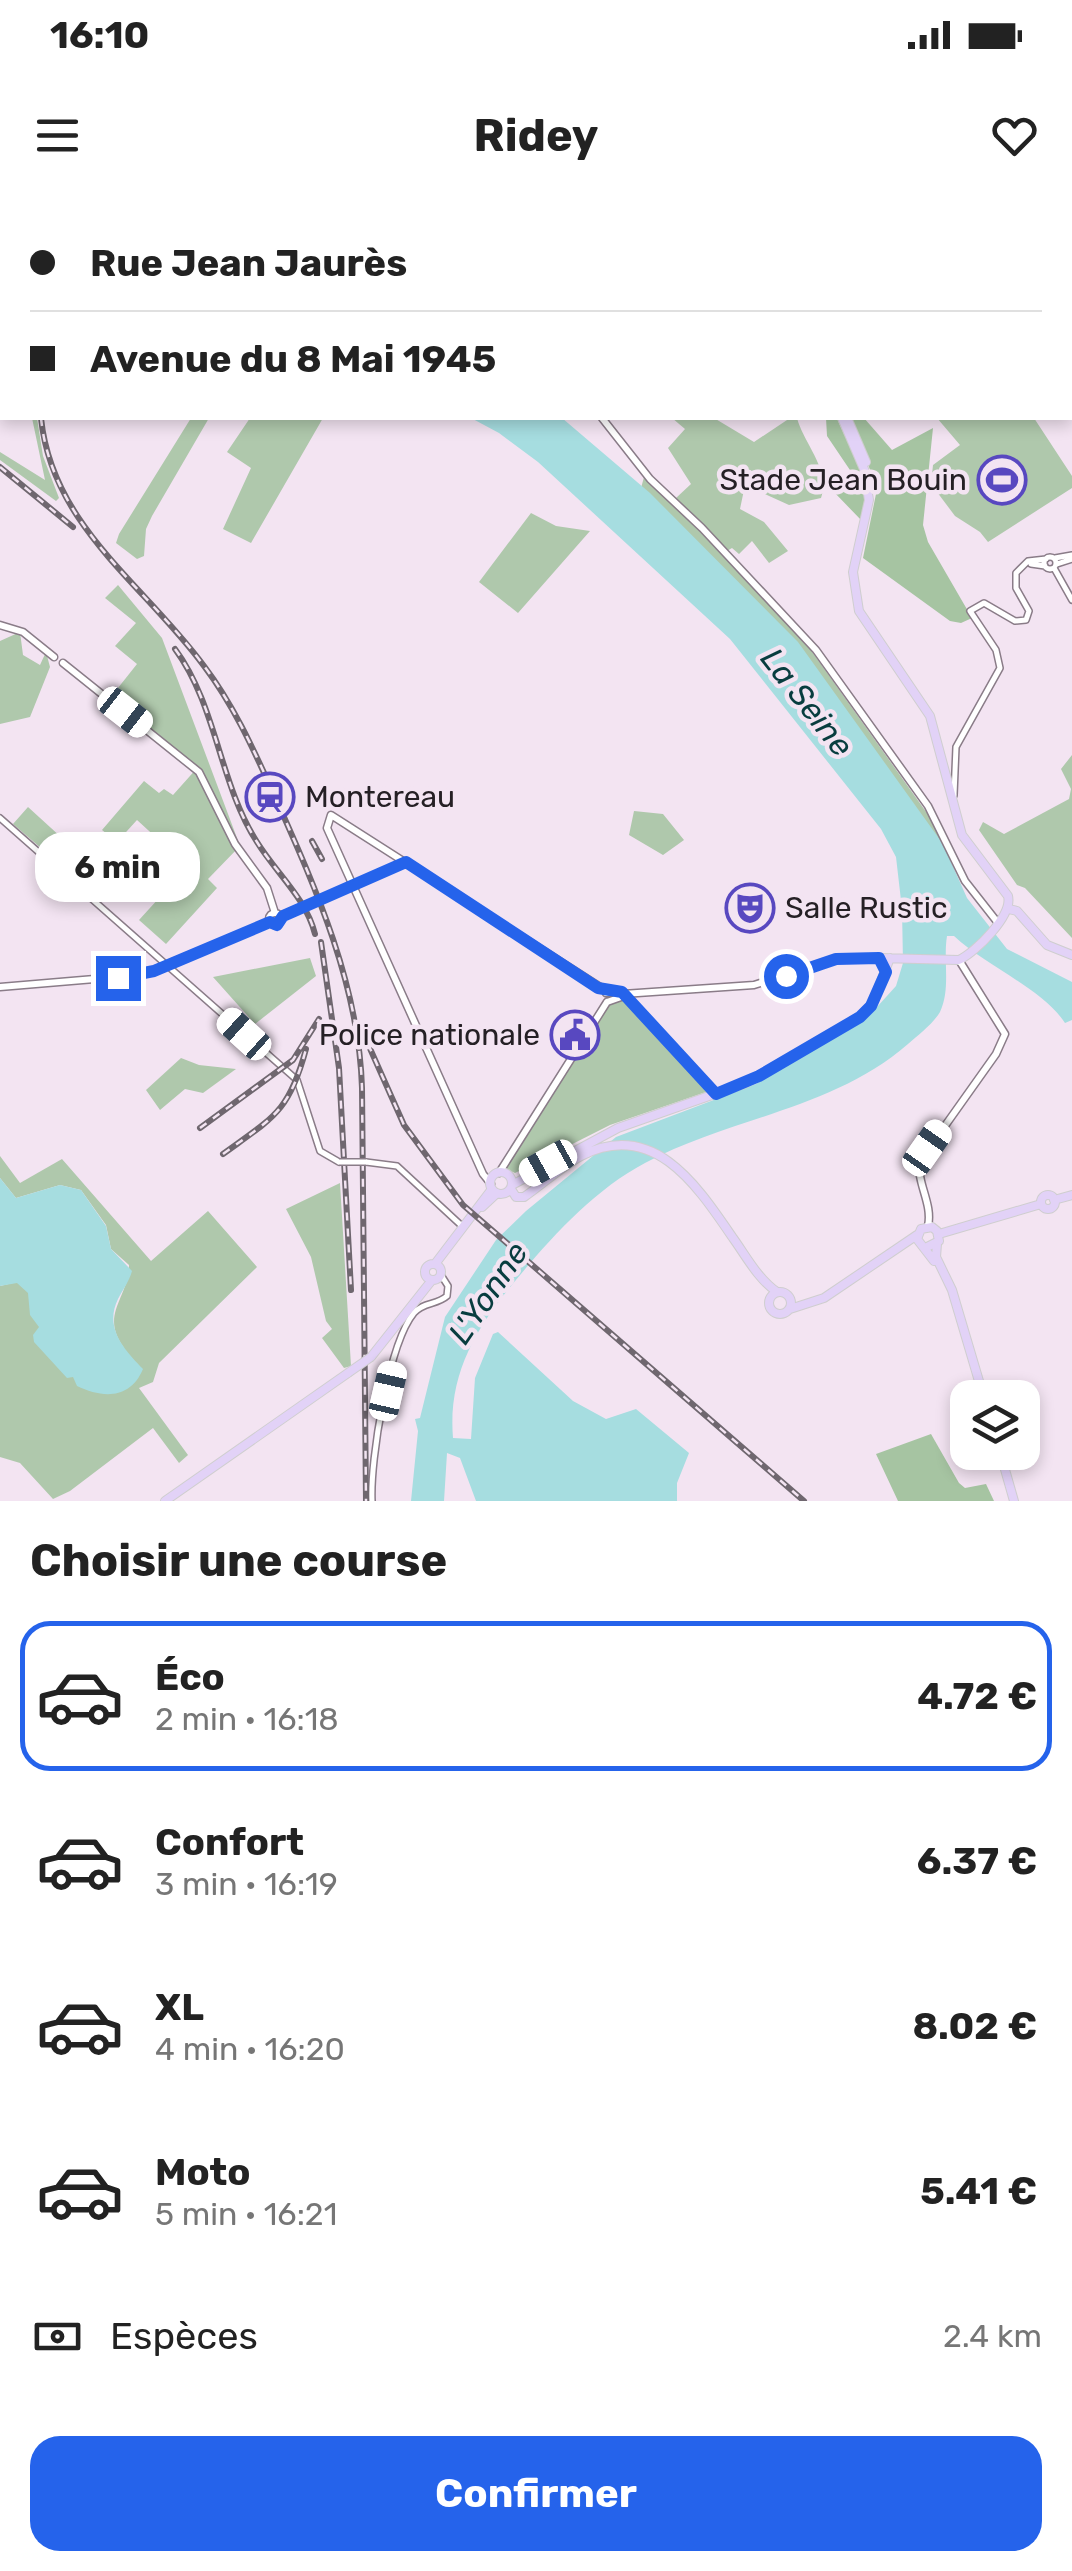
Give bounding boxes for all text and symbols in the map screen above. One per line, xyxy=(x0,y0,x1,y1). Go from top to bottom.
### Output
text: 16:10 xyxy=(50,12,149,58)
icon: menu xyxy=(30,108,85,163)
icon: heart xyxy=(987,108,1042,163)
text: Ridey xyxy=(474,109,598,162)
text: Rue Jean Jaurès xyxy=(90,240,407,286)
text: Avenue du 8 Mai 1945 xyxy=(90,336,496,382)
sports icon: Stade Jean Bouin xyxy=(976,454,1028,506)
place label: Stade Jean Bouin xyxy=(719,462,967,498)
water label: La Seine xyxy=(753,640,861,764)
car xyxy=(92,682,158,742)
station icon: Montereau xyxy=(244,771,296,823)
place label: Montereau xyxy=(305,779,455,815)
callout: 6 min xyxy=(36,833,200,903)
text: 6 min xyxy=(74,848,161,886)
theatre icon: Salle Rustic xyxy=(724,882,776,934)
place label: Salle Rustic xyxy=(785,890,948,926)
route start xyxy=(764,954,809,999)
route end xyxy=(96,956,141,1001)
car xyxy=(212,1003,276,1065)
public building icon: Police nationale xyxy=(549,1009,601,1061)
place label: Police nationale xyxy=(319,1017,540,1053)
car xyxy=(898,1115,956,1181)
car xyxy=(514,1135,582,1191)
water label: L'Yonne xyxy=(440,1235,536,1351)
car xyxy=(367,1358,409,1424)
map controls xyxy=(950,1380,1040,1470)
button: layers xyxy=(950,1380,1040,1470)
text: Choisir une course xyxy=(30,1534,447,1587)
icon: car xyxy=(35,1651,125,1741)
text: Éco xyxy=(155,1654,225,1700)
text: 4.72 € xyxy=(917,1673,1037,1719)
text: 2 min · 16:18 xyxy=(155,1700,339,1738)
icon: car xyxy=(35,1816,125,1906)
text: Confort xyxy=(155,1819,304,1865)
text: 6.37 € xyxy=(917,1838,1037,1884)
text: 3 min · 16:19 xyxy=(155,1865,338,1903)
icon: car xyxy=(35,1981,125,2071)
text: XL xyxy=(155,1984,204,2030)
text: 8.02 € xyxy=(912,2003,1037,2049)
text: 4 min · 16:20 xyxy=(155,2030,345,2068)
icon: car xyxy=(35,2146,125,2236)
text: Moto xyxy=(155,2149,251,2195)
text: 5.41 € xyxy=(920,2168,1037,2214)
text: 5 min · 16:21 xyxy=(155,2195,337,2233)
icon: cash xyxy=(30,2309,85,2364)
text: Espèces xyxy=(110,2313,258,2359)
text: 2.4 km xyxy=(943,2317,1042,2355)
button: Confirmer xyxy=(30,2436,1042,2551)

